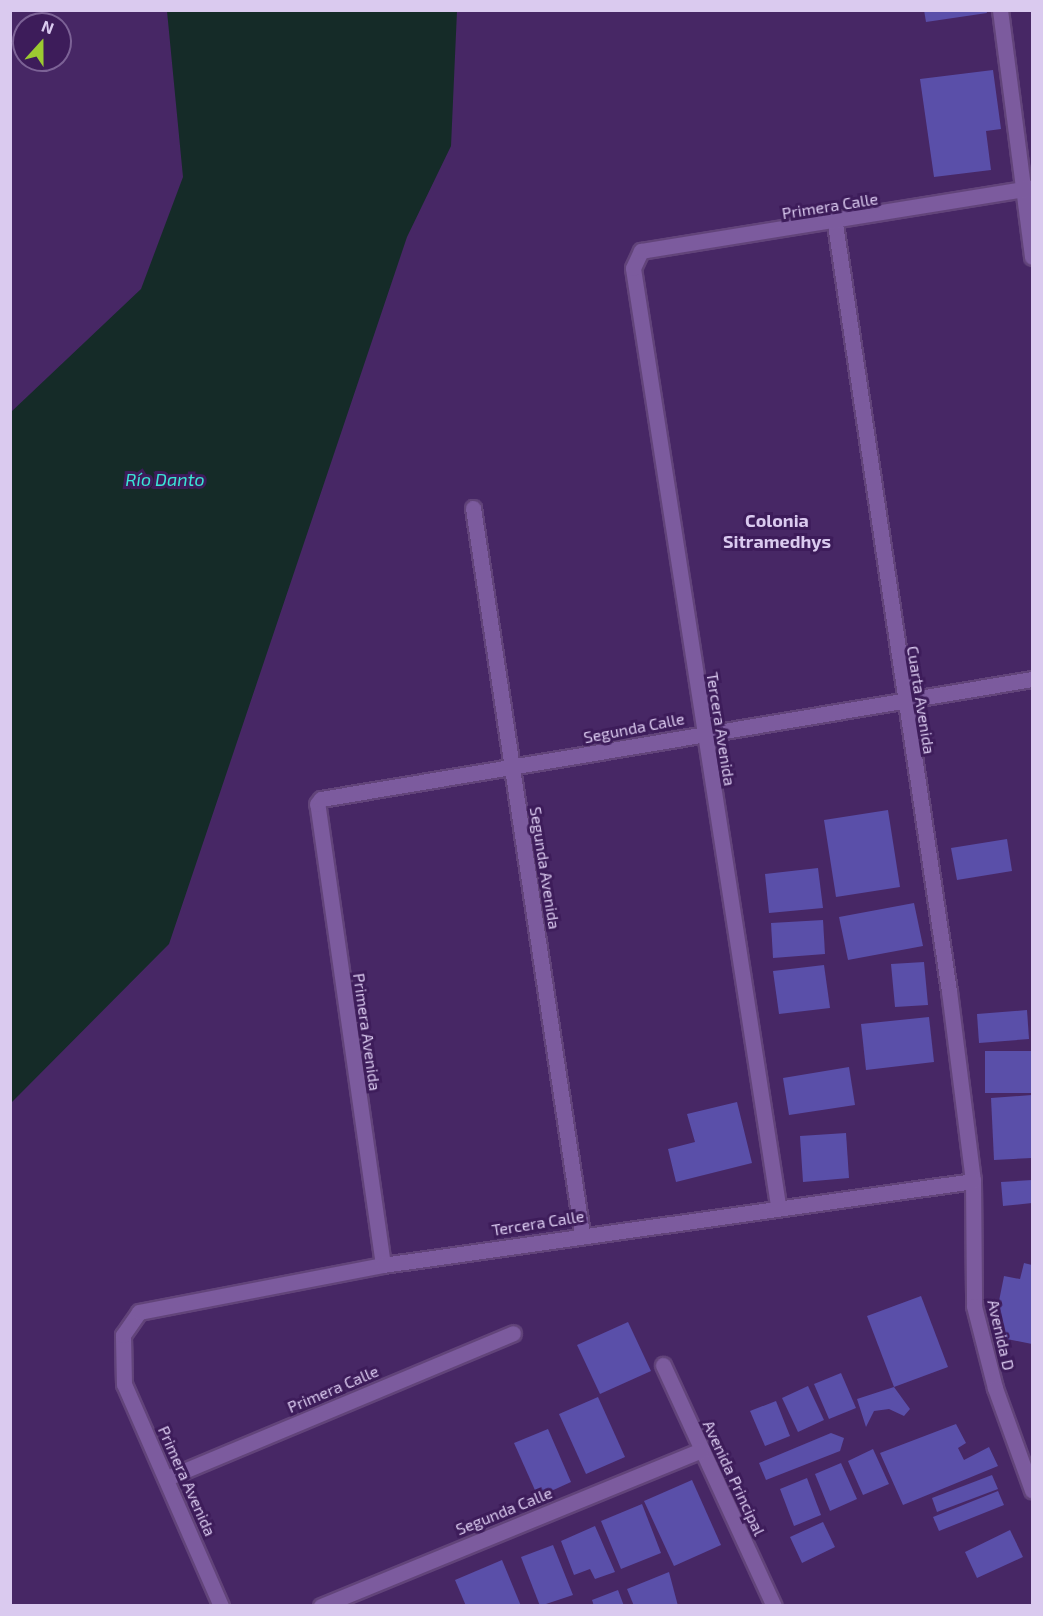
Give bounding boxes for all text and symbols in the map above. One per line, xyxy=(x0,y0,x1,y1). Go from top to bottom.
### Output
north arrow xyxy=(12,12,72,72)
text: N xyxy=(39,16,57,38)
street label: Primera Calle xyxy=(780,189,880,223)
water label: Río Danto xyxy=(125,468,205,490)
district label: Colonia Sitramedhys xyxy=(723,510,831,552)
street label: Cuarta Avenida xyxy=(903,644,939,756)
street label: Tercera Avenida xyxy=(703,671,739,787)
street label: Segunda Calle xyxy=(582,709,686,747)
street label: Segunda Avenida xyxy=(526,805,564,931)
street label: Primera Avenida xyxy=(349,972,385,1092)
street label: Tercera Calle xyxy=(490,1206,586,1240)
street label: Avenida D xyxy=(984,1298,1018,1372)
street label: Primera Calle xyxy=(285,1361,381,1417)
street label: Avenida Principal xyxy=(699,1417,769,1539)
street label: Primera Avenida xyxy=(154,1423,220,1539)
street label: Segunda Calle xyxy=(453,1483,555,1539)

